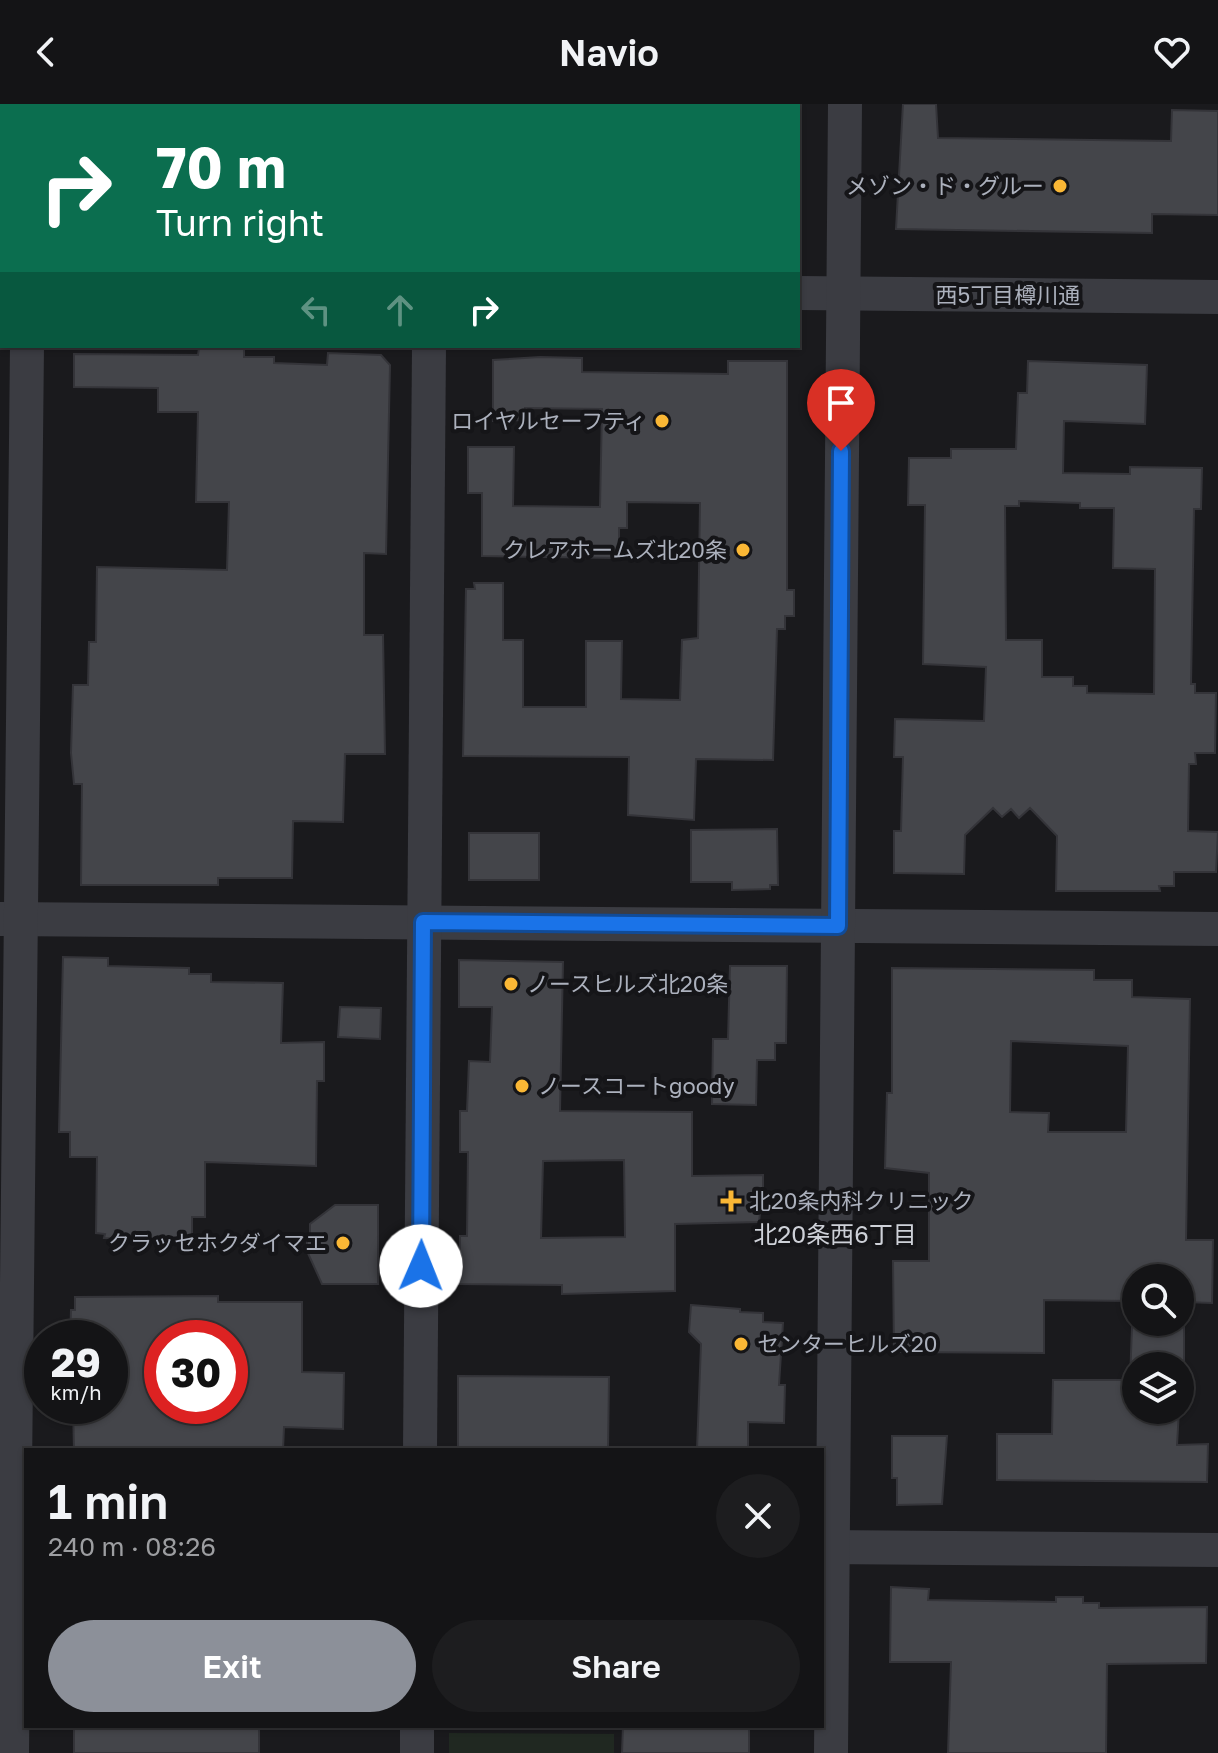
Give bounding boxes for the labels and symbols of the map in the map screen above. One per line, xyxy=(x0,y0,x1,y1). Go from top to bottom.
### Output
place label: メゾン・ド・グルー xyxy=(846,172,1044,199)
marker: メゾン・ド・グルー xyxy=(1051,177,1069,195)
street label: 西5丁目樽川通 xyxy=(936,281,1080,308)
pin xyxy=(807,369,875,451)
place label: ロイヤルセーフティ xyxy=(451,407,646,434)
marker: ロイヤルセーフティ xyxy=(653,412,671,430)
place label: クレアホームズ北20条 xyxy=(503,536,727,563)
marker: クレアホームズ北20条 xyxy=(734,541,752,559)
place label: ノースヒルズ北20条 xyxy=(527,970,728,997)
marker: ノースヒルズ北20条 xyxy=(502,975,520,993)
place label: ノースコートgoody xyxy=(538,1072,735,1099)
marker: ノースコートgoody xyxy=(513,1077,531,1095)
place label: 北20条内科クリニック xyxy=(749,1187,973,1214)
marker: 北20条内科クリニック xyxy=(720,1190,742,1212)
district label: 北20条西6丁目 xyxy=(753,1219,917,1248)
position arrow xyxy=(379,1224,463,1308)
place label: クラッセホクダイマエ xyxy=(108,1229,327,1256)
marker: クラッセホクダイマエ xyxy=(334,1234,352,1252)
speed limit sign: 30 xyxy=(144,1320,248,1424)
place label: センターヒルズ20 xyxy=(757,1330,937,1357)
marker: センターヒルズ20 xyxy=(732,1335,750,1353)

